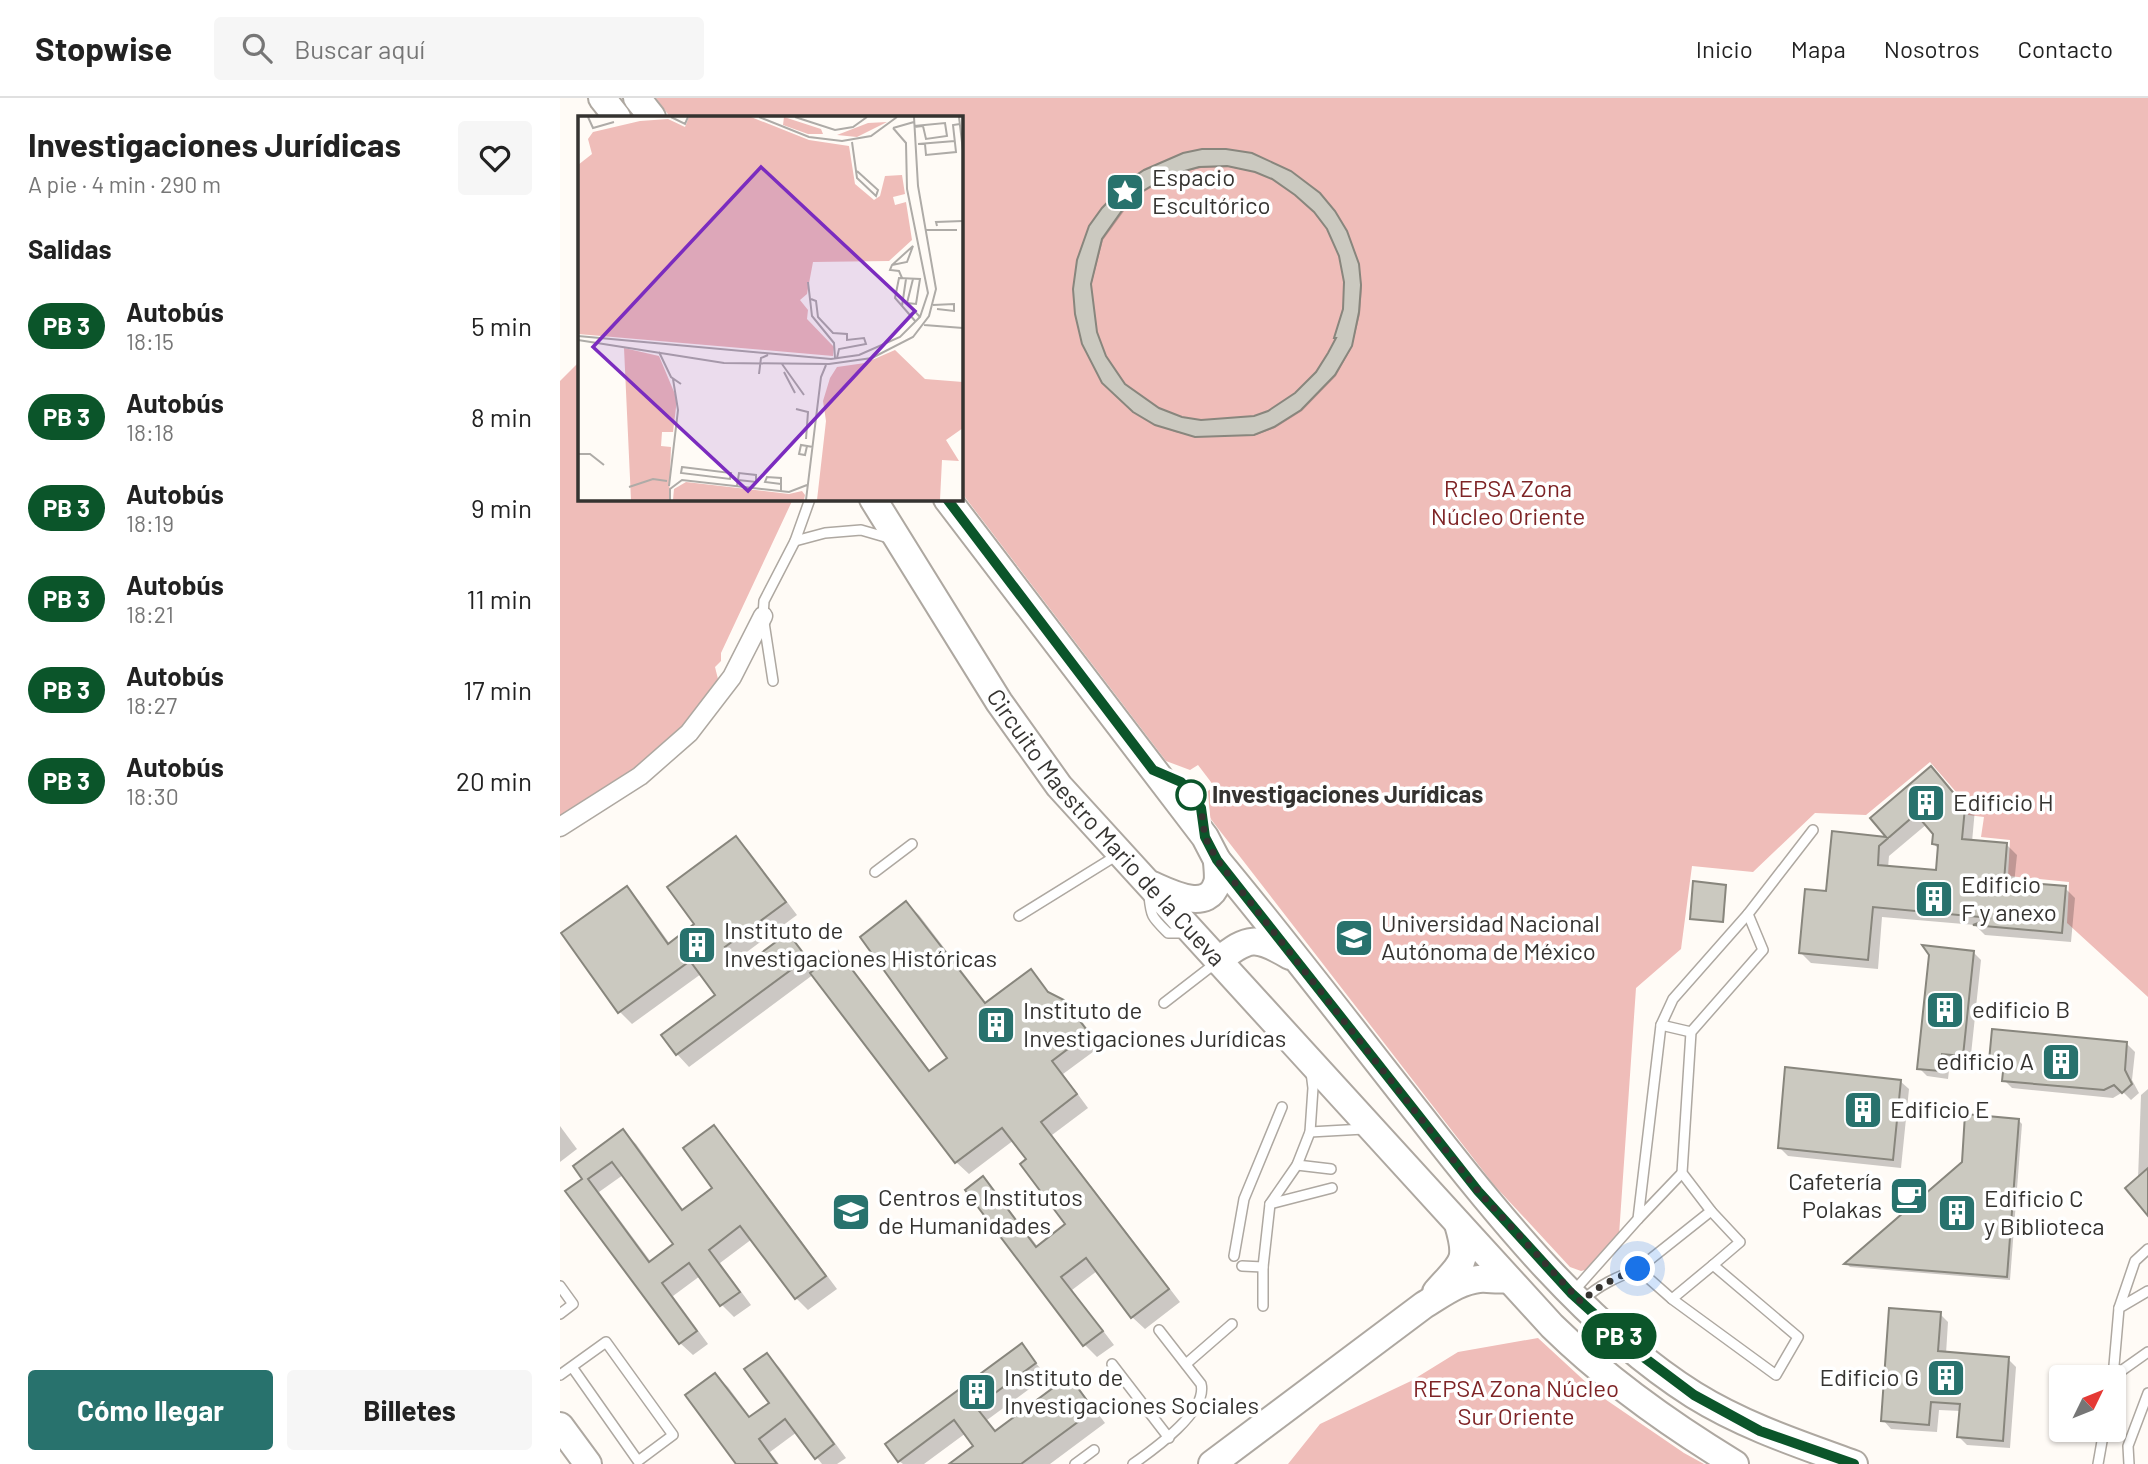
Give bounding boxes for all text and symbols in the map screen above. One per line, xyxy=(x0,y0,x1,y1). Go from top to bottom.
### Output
search box xyxy=(214,17,704,80)
text: Stopwise xyxy=(35,28,172,68)
icon: search xyxy=(238,29,276,67)
text: Buscar aquí xyxy=(294,33,425,64)
text: Inicio xyxy=(1696,34,1753,63)
text: Mapa xyxy=(1791,34,1846,63)
text: Nosotros xyxy=(1884,34,1980,63)
text: Contacto xyxy=(2018,34,2113,63)
inset map xyxy=(578,116,962,500)
button: heart xyxy=(458,121,532,195)
text: Investigaciones Jurídicas xyxy=(28,124,401,164)
place label: Espacio Escultórico xyxy=(1152,162,1271,219)
text: A pie · 4 min · 290 m xyxy=(28,170,221,198)
place icon: Espacio Escultórico xyxy=(1104,171,1146,213)
text: Salidas xyxy=(28,233,112,264)
text: Autobús xyxy=(126,296,224,327)
text: 5 min xyxy=(471,310,532,341)
text: PB 3 xyxy=(43,311,90,340)
text: 18:15 xyxy=(126,327,174,355)
text: Autobús xyxy=(126,387,224,418)
text: 8 min xyxy=(471,401,532,432)
text: PB 3 xyxy=(43,402,90,431)
text: 18:18 xyxy=(126,418,174,446)
park label: REPSA Zona Núcleo Oriente xyxy=(1431,473,1585,530)
text: Autobús xyxy=(126,478,224,509)
text: 9 min xyxy=(471,492,532,523)
text: PB 3 xyxy=(43,493,90,522)
text: 18:19 xyxy=(126,509,174,537)
text: Autobús xyxy=(126,569,224,600)
text: 11 min xyxy=(466,583,532,614)
text: PB 3 xyxy=(43,584,90,613)
text: 18:21 xyxy=(126,600,174,628)
text: Autobús xyxy=(126,660,224,691)
text: 17 min xyxy=(463,674,532,705)
text: PB 3 xyxy=(43,675,90,704)
street label: Circuito Maestro Mario de la Cueva xyxy=(981,683,1232,971)
text: 18:27 xyxy=(126,691,177,719)
text: Autobús xyxy=(126,751,224,782)
text: 20 min xyxy=(456,765,532,796)
text: PB 3 xyxy=(43,766,90,795)
place label: Investigaciones Jurídicas xyxy=(1212,779,1483,808)
marker: Investigaciones Jurídicas xyxy=(1176,780,1206,810)
text: 18:30 xyxy=(126,782,179,810)
building icon: Edificio H xyxy=(1905,782,1947,824)
place label: Edificio H xyxy=(1953,787,2054,816)
place label: Edificio F y anexo xyxy=(1961,869,2057,926)
building icon: Edificio F y anexo xyxy=(1913,878,1955,920)
place label: Universidad Nacional Autónoma de México xyxy=(1381,908,1600,965)
place label: Instituto de Investigaciones Históricas xyxy=(724,915,997,972)
school or university icon: Universidad Nacional Autónoma de México xyxy=(1333,917,1375,959)
building icon: Instituto de Investigaciones Históricas xyxy=(676,924,718,966)
building icon: edificio B xyxy=(1924,989,1966,1031)
place label: edificio B xyxy=(1972,994,2070,1023)
place label: Instituto de Investigaciones Jurídicas xyxy=(1023,995,1286,1052)
building icon: Instituto de Investigaciones Jurídicas xyxy=(975,1004,1017,1046)
building icon: edificio A xyxy=(2040,1041,2082,1083)
place label: edificio A xyxy=(1936,1046,2034,1075)
building icon: Edificio E xyxy=(1842,1089,1884,1131)
place label: Edificio E xyxy=(1890,1094,1989,1123)
place label: Cafetería Polakas xyxy=(1788,1166,1882,1223)
cafe icon: Cafetería Polakas xyxy=(1888,1175,1930,1217)
place label: Centros e Institutos de Humanidades xyxy=(878,1182,1083,1239)
place label: Edificio C y Biblioteca xyxy=(1984,1183,2105,1240)
school or university icon: Centros e Institutos de Humanidades xyxy=(830,1191,872,1233)
building icon: Edificio C y Biblioteca xyxy=(1936,1192,1978,1234)
your location xyxy=(1620,1251,1655,1286)
line badge: PB 3 xyxy=(1570,1313,1668,1359)
text: PB 3 xyxy=(1596,1321,1642,1350)
building icon: Edificio G xyxy=(1925,1357,1967,1399)
place label: Instituto de Investigaciones Sociales xyxy=(1004,1362,1259,1419)
place label: Edificio G xyxy=(1819,1362,1919,1391)
north arrow xyxy=(2049,1365,2126,1442)
map controls xyxy=(2049,1365,2126,1442)
button: Cómo llegar xyxy=(28,1370,273,1450)
button: Billetes xyxy=(287,1370,532,1450)
building icon: Instituto de Investigaciones Sociales xyxy=(956,1371,998,1413)
park label: REPSA Zona Núcleo Sur Oriente xyxy=(1413,1373,1619,1430)

